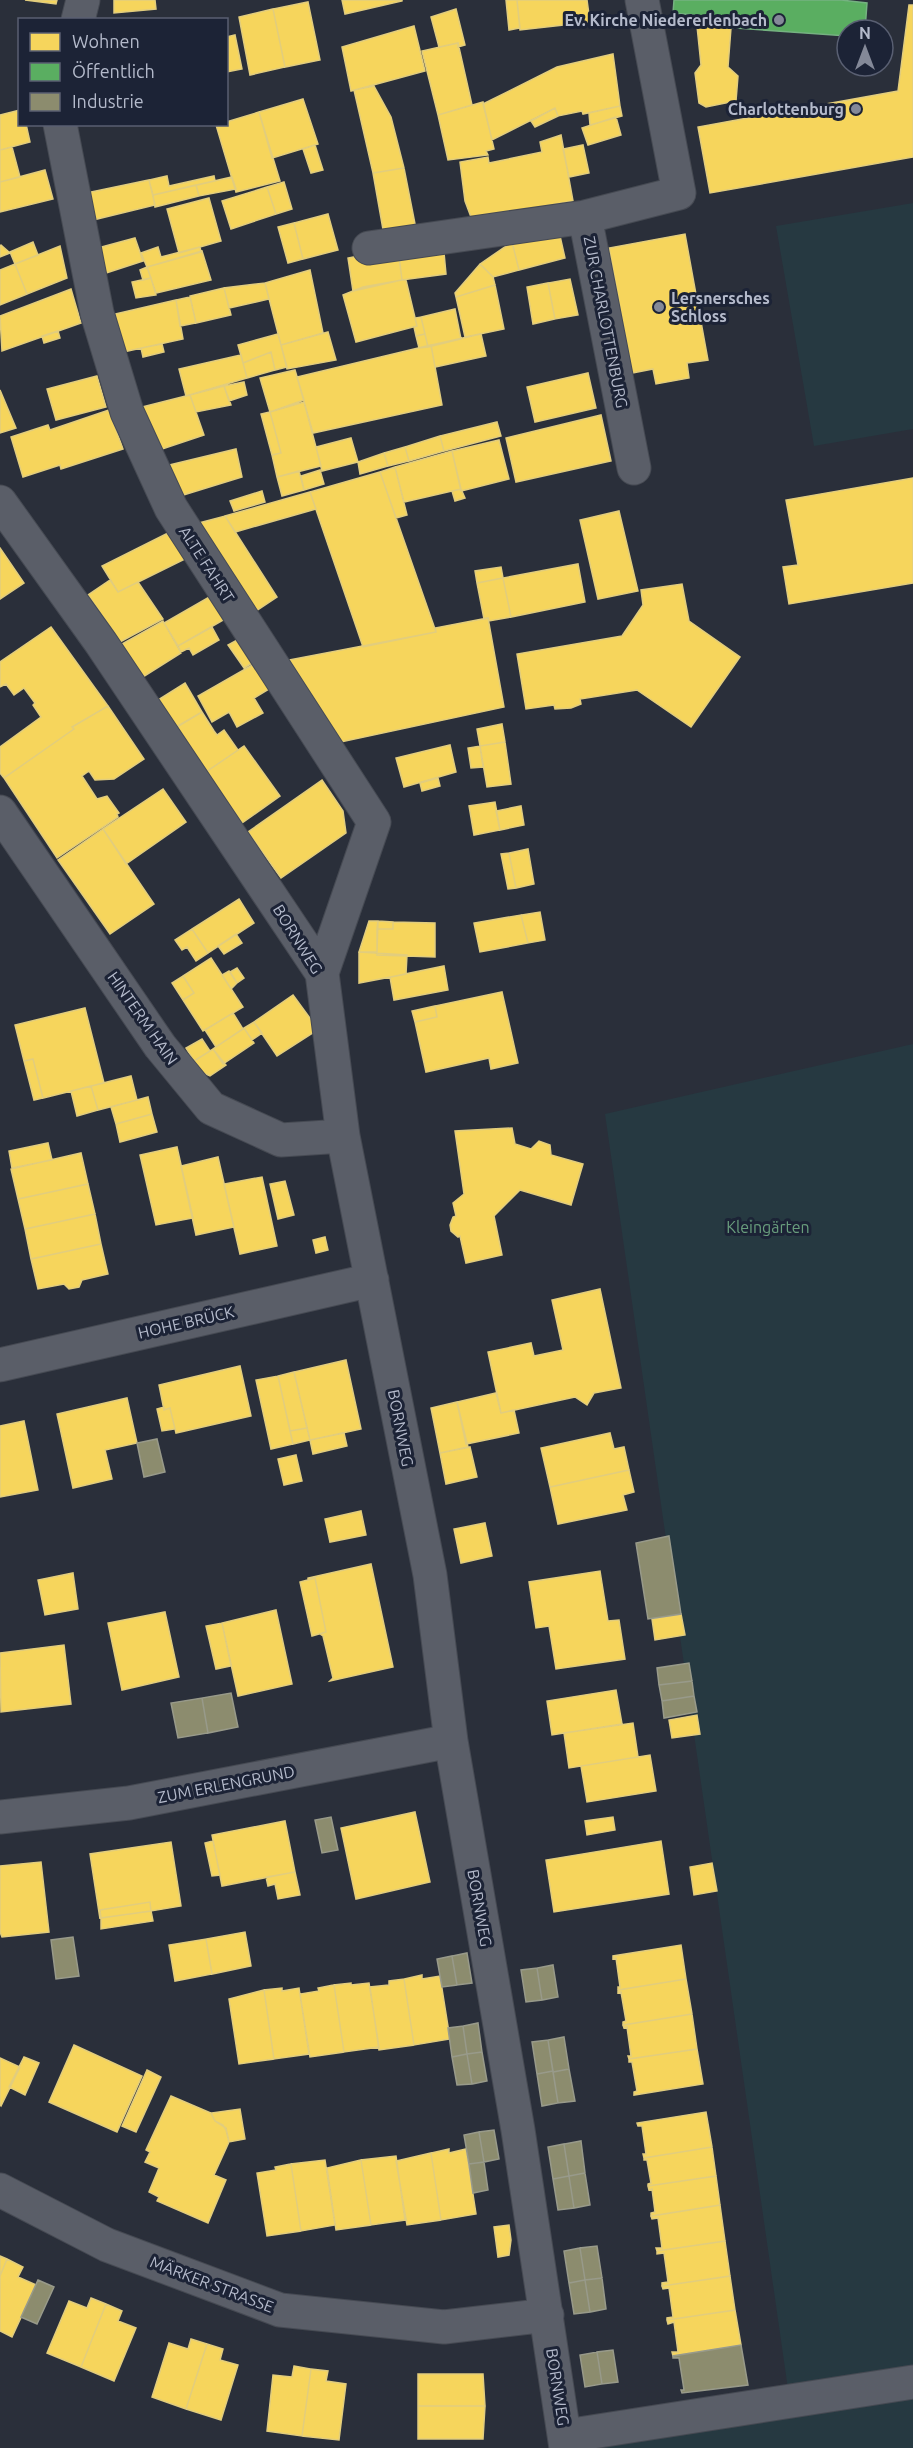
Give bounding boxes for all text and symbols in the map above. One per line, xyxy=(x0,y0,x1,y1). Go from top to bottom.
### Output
place label: Ev. Kirche Niedererlenbach xyxy=(565,11,767,29)
marker: Ev. Kirche Niedererlenbach xyxy=(772,13,786,27)
legend xyxy=(18,18,228,126)
north arrow xyxy=(835,18,895,78)
text: N xyxy=(859,24,871,42)
text: Wohnen xyxy=(72,31,140,51)
text: Öffentlich xyxy=(72,61,155,81)
text: Industrie xyxy=(72,91,144,111)
place label: Charlottenburg xyxy=(728,100,844,118)
marker: Charlottenburg xyxy=(849,102,863,116)
street label: ZUR CHARLOTTENBURG xyxy=(580,234,632,410)
place label: Lersnersches Schloss xyxy=(671,289,770,325)
marker: Lersnersches Schloss xyxy=(652,300,666,314)
street label: ALTE FAHRT xyxy=(176,523,238,605)
street label: BORNWEG xyxy=(270,901,326,977)
street label: HINTERM HAIN xyxy=(104,968,182,1068)
park label: Kleingärten xyxy=(726,1218,810,1236)
street label: HOHE BRÜCK xyxy=(136,1302,236,1342)
street label: BORNWEG xyxy=(385,1388,417,1468)
street label: ZUM ERLENGRUND xyxy=(156,1762,296,1806)
street label: BORNWEG xyxy=(464,1868,496,1948)
street label: MÄRKER STRASSE xyxy=(148,2252,276,2316)
street label: BORNWEG xyxy=(543,2347,573,2427)

